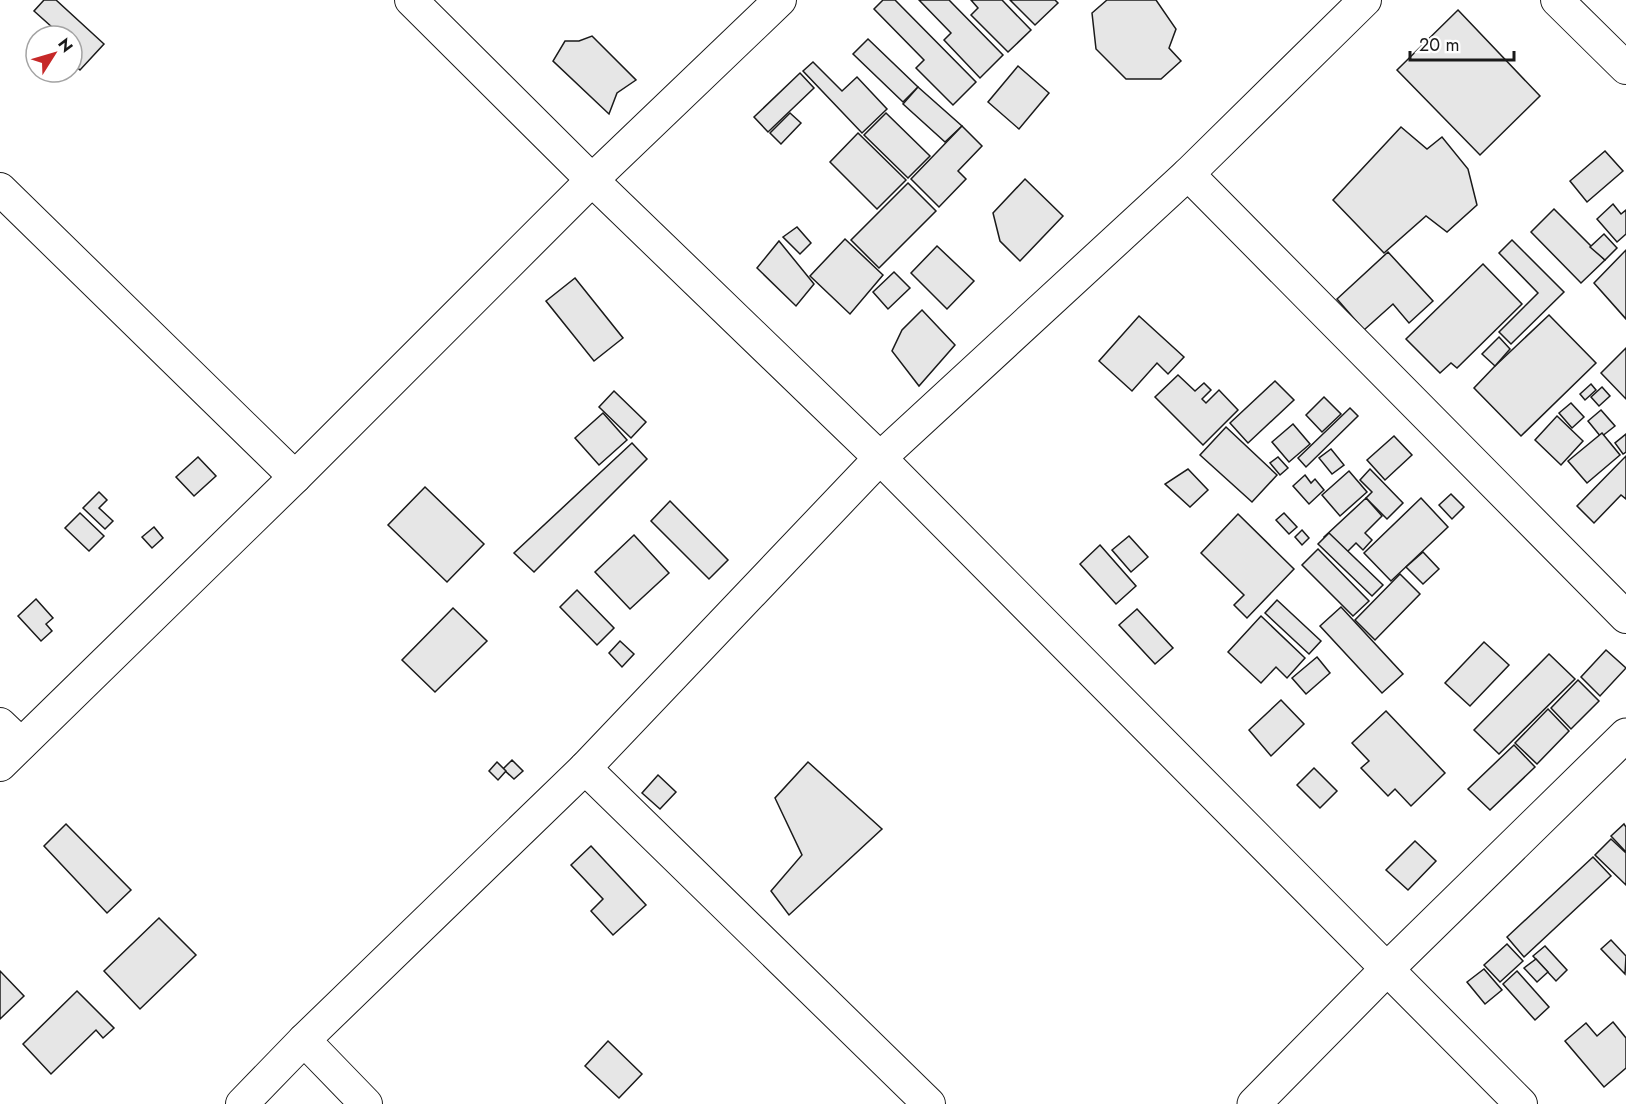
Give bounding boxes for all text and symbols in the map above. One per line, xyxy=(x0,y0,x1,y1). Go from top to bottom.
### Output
north arrow xyxy=(24,24,84,84)
scale bar xyxy=(1410,24,1514,62)
text: 20 m xyxy=(1419,32,1459,58)
text: N xyxy=(53,33,79,57)

